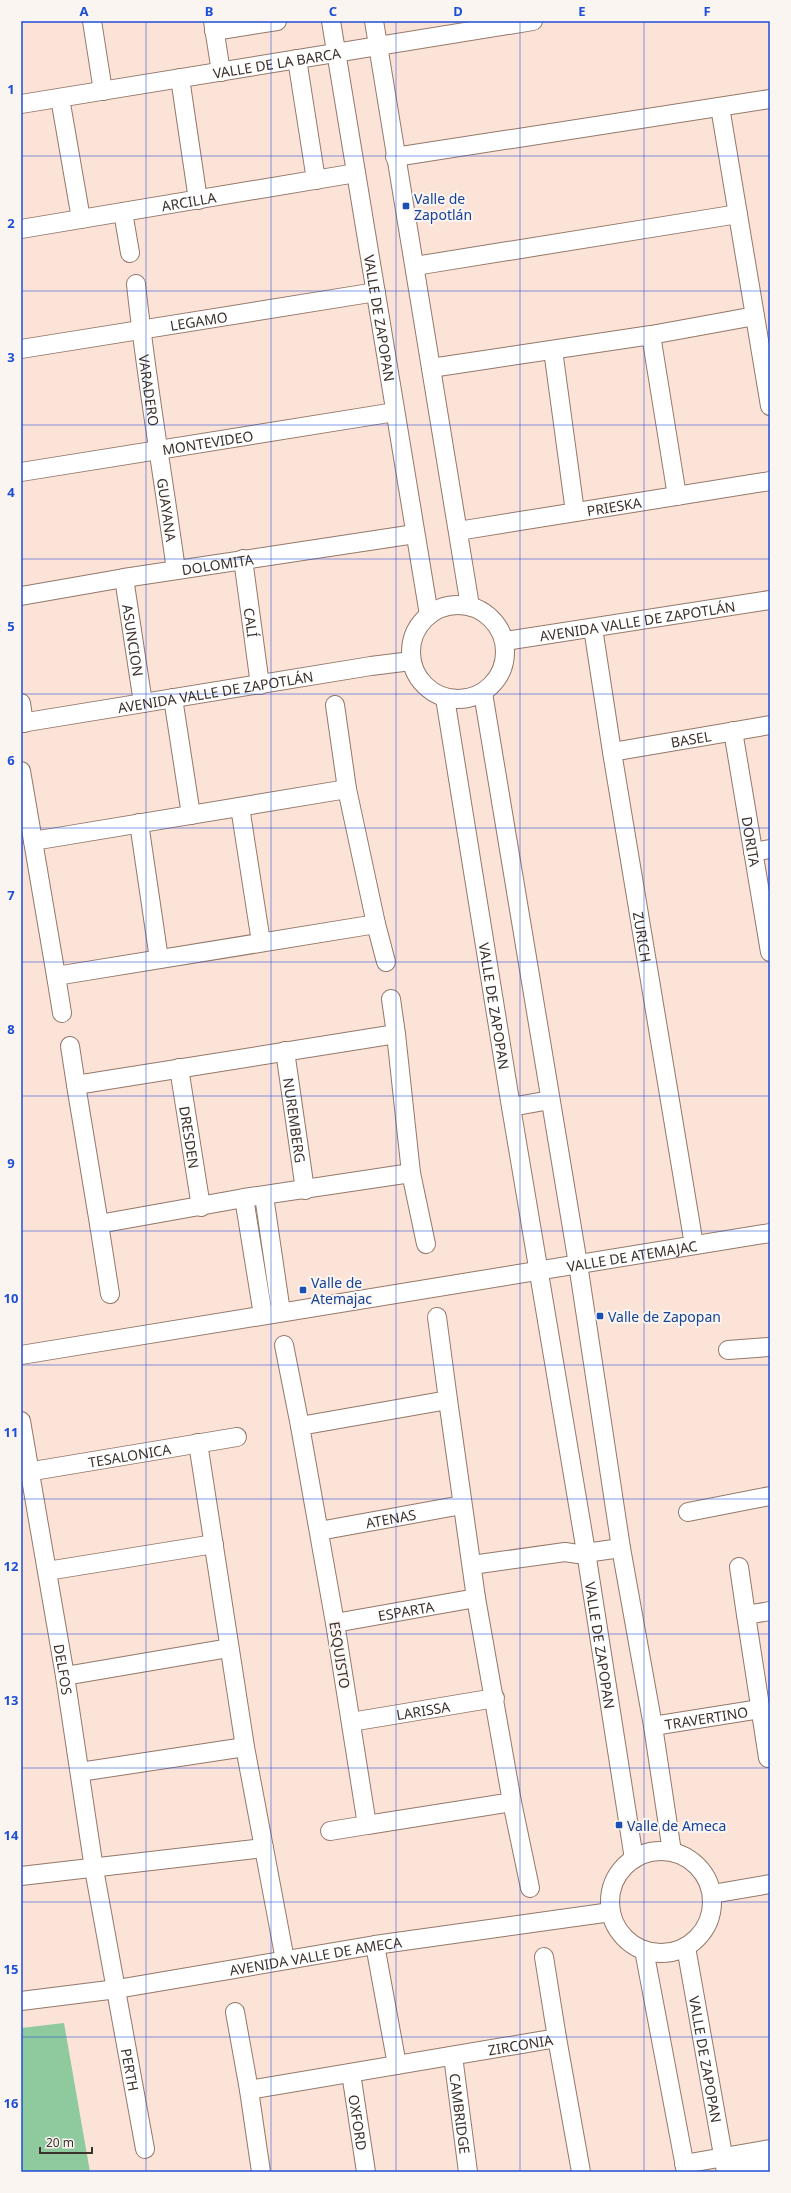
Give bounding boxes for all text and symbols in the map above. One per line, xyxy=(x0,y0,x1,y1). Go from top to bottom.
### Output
text: A xyxy=(80,2,89,20)
text: B xyxy=(205,2,213,20)
text: C xyxy=(329,2,337,20)
text: D xyxy=(453,2,463,20)
text: E xyxy=(578,2,586,20)
text: F xyxy=(703,2,711,20)
street label: VALLE DE LA BARCA xyxy=(211,43,342,82)
text: 1 xyxy=(7,80,15,98)
street label: ARCILLA xyxy=(160,187,217,215)
place label: Valle de Zapotlán xyxy=(414,189,472,224)
marker: Valle de Zapotlán xyxy=(401,201,411,211)
text: 2 xyxy=(7,214,15,232)
street label: VALLE DE ZAPOPAN xyxy=(360,253,400,383)
street label: LEGAMO xyxy=(169,306,229,334)
text: 3 xyxy=(7,348,15,366)
street label: VARADERO xyxy=(135,353,164,427)
street label: MONTEVIDEO xyxy=(161,425,255,459)
street label: GUAYANA xyxy=(153,477,181,543)
text: 4 xyxy=(7,483,15,501)
street label: PRIESKA xyxy=(585,492,643,520)
street label: DOLOMITA xyxy=(180,549,255,579)
street label: AVENIDA VALLE DE ZAPOTLÁN xyxy=(538,596,737,645)
street label: ASUNCION xyxy=(119,603,148,678)
street label: CALÍ xyxy=(240,606,263,639)
text: 5 xyxy=(7,617,15,635)
street label: AVENIDA VALLE DE ZAPOTLÁN xyxy=(116,666,315,717)
street label: BASEL xyxy=(669,726,713,751)
text: 6 xyxy=(7,751,15,769)
street label: DORITA xyxy=(738,815,765,868)
text: 7 xyxy=(7,886,15,904)
street label: ZURICH xyxy=(629,910,656,964)
street label: VALLE DE ZAPOPAN xyxy=(475,941,514,1071)
text: 8 xyxy=(7,1020,15,1038)
street label: NUREMBERG xyxy=(279,1076,310,1164)
street label: DRESDEN xyxy=(176,1104,204,1170)
text: 9 xyxy=(7,1154,15,1172)
street label: VALLE DE ATEMAJAC xyxy=(565,1235,699,1275)
place label: Valle de Atemajac xyxy=(311,1273,372,1308)
marker: Valle de Atemajac xyxy=(298,1285,308,1295)
text: 10 xyxy=(4,1289,18,1307)
place label: Valle de Zapopan xyxy=(608,1307,721,1326)
marker: Valle de Zapopan xyxy=(595,1311,605,1321)
text: 11 xyxy=(4,1423,18,1441)
street label: TESALONICA xyxy=(87,1439,172,1471)
street label: ATENAS xyxy=(364,1504,418,1532)
text: 12 xyxy=(4,1557,18,1575)
street label: VALLE DE ZAPOPAN xyxy=(581,1580,620,1710)
street label: ESPARTA xyxy=(376,1596,436,1625)
street label: ESQUISTO xyxy=(325,1620,355,1690)
street label: DELFOS xyxy=(50,1642,77,1696)
text: 13 xyxy=(4,1691,18,1709)
street label: LARISSA xyxy=(395,1696,451,1724)
street label: TRAVERTINO xyxy=(663,1702,749,1733)
place label: Valle de Ameca xyxy=(627,1816,726,1835)
marker: Valle de Ameca xyxy=(614,1820,624,1830)
text: 14 xyxy=(4,1826,19,1844)
street label: AVENIDA VALLE DE AMECA xyxy=(228,1932,403,1979)
text: 15 xyxy=(4,1960,18,1978)
street label: VALLE DE ZAPOPAN xyxy=(685,1994,727,2124)
street label: ZIRCONIA xyxy=(486,2029,554,2059)
street label: PERTH xyxy=(117,2047,144,2093)
street label: CAMBRIDGE xyxy=(446,2072,475,2155)
street label: OXFORD xyxy=(345,2093,372,2152)
text: 16 xyxy=(4,2094,18,2112)
scale bar xyxy=(40,2129,92,2155)
text: 20 m xyxy=(46,2134,74,2151)

